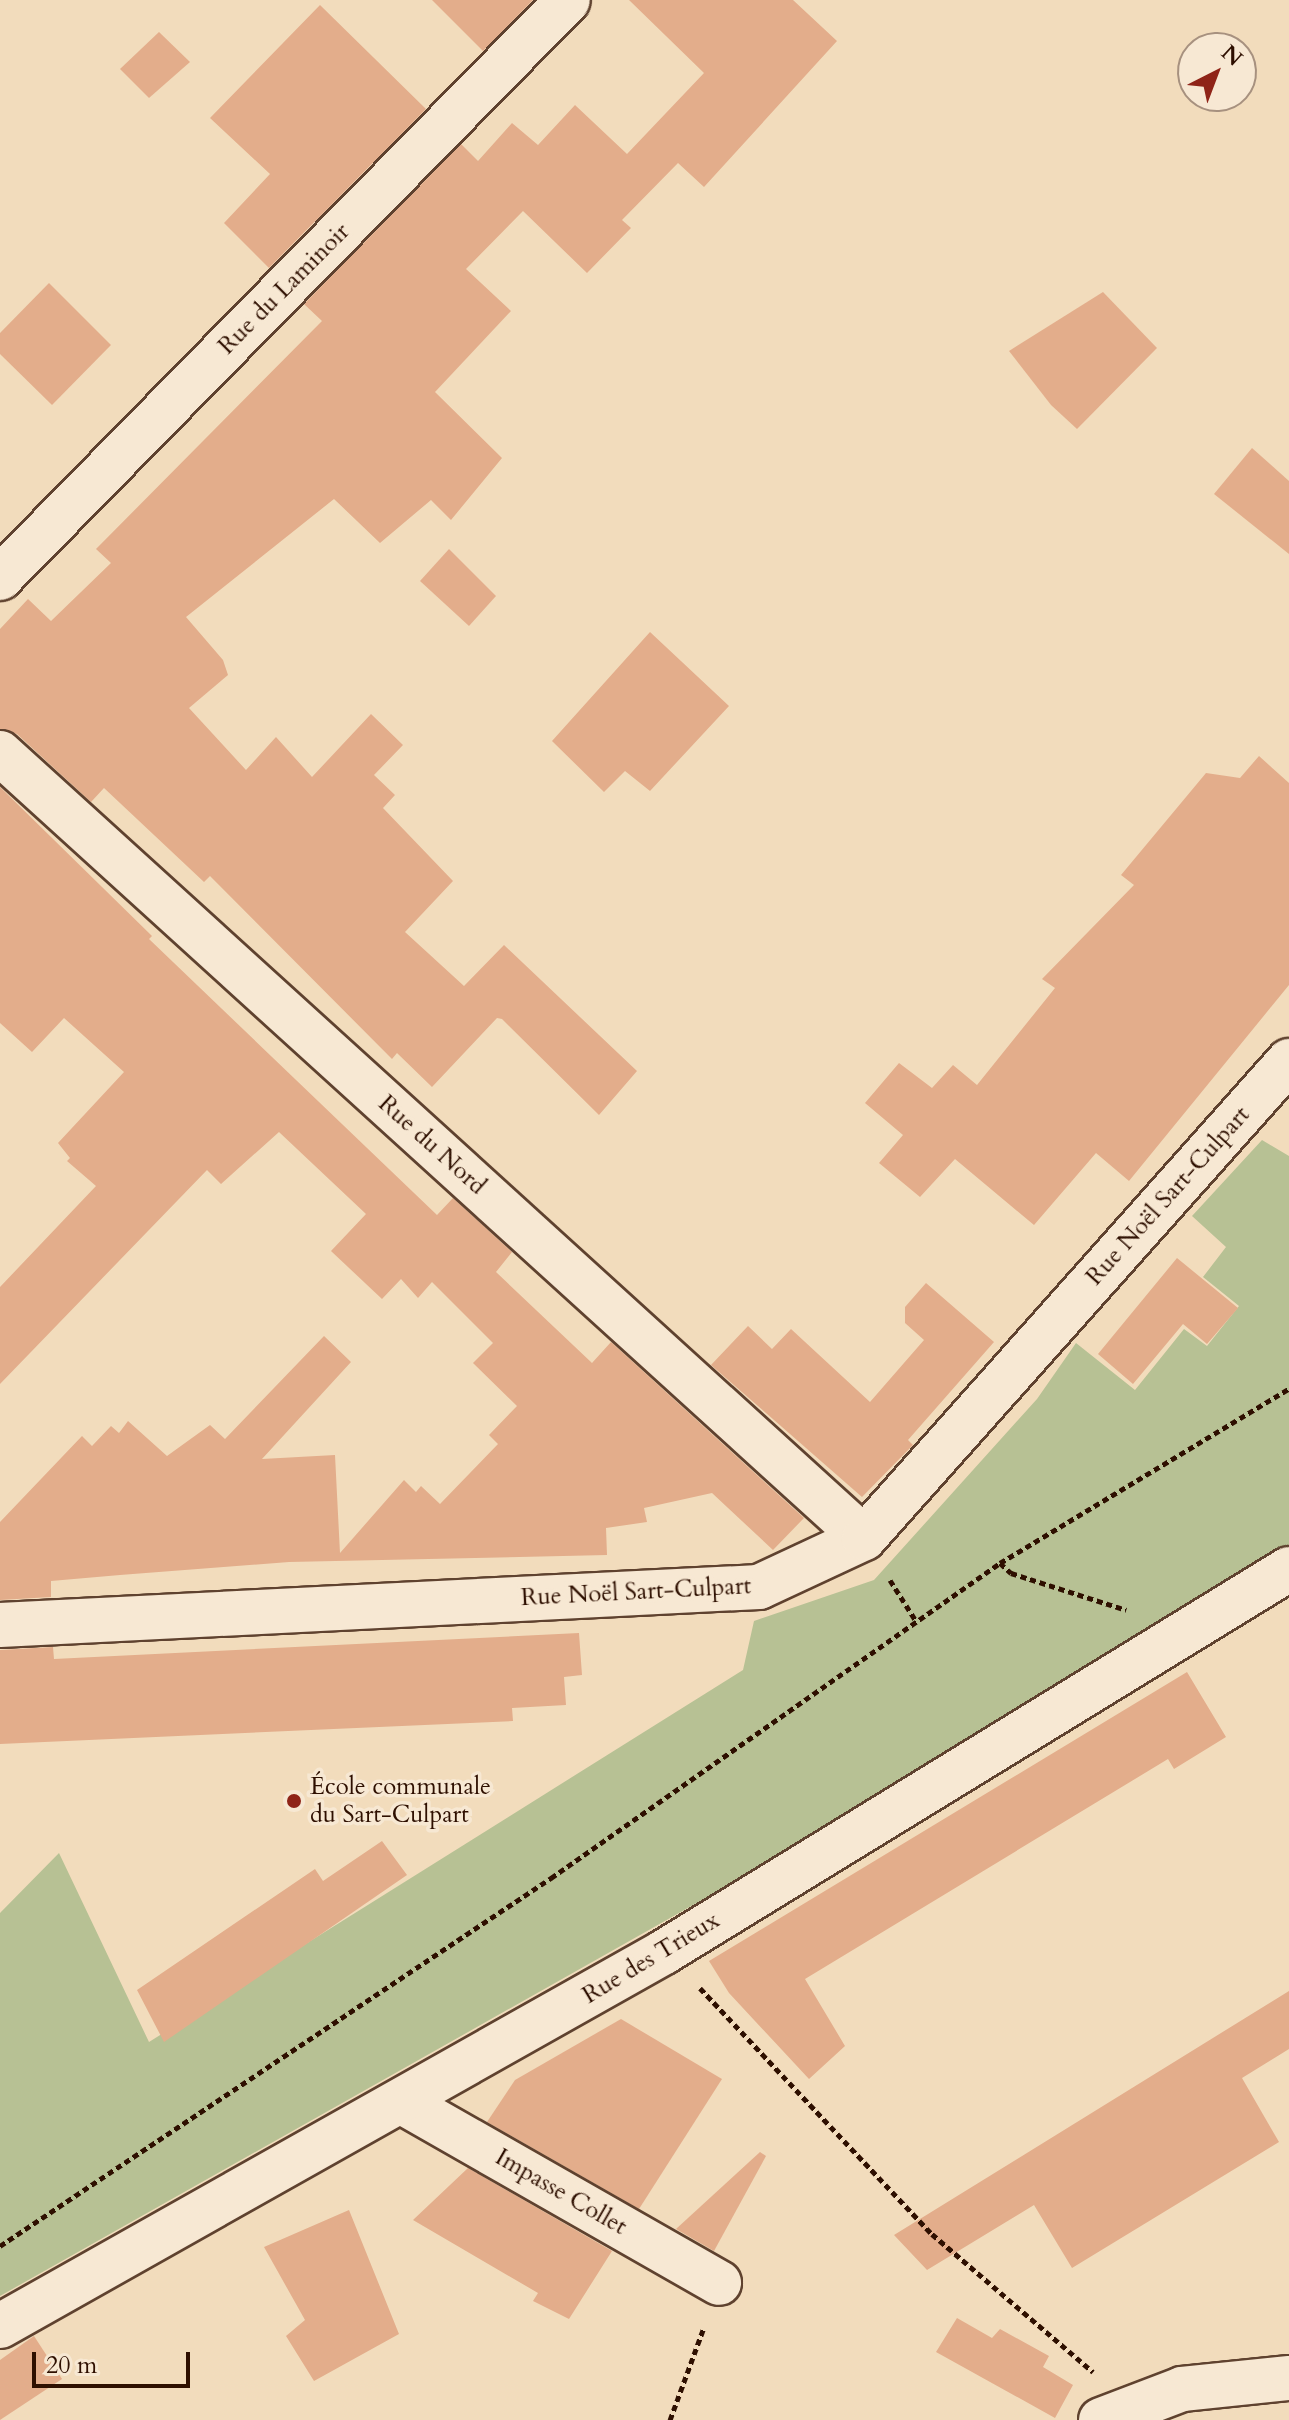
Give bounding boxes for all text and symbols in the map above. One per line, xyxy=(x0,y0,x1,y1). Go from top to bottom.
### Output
north arrow xyxy=(1177,32,1257,112)
text: N xyxy=(1215,38,1249,73)
street label: Rue du Laminoir xyxy=(212,217,356,361)
street label: Rue du Nord xyxy=(372,1089,492,1201)
street label: Rue Noël Sart-Culpart xyxy=(1080,1101,1256,1291)
street label: Rue Noël Sart-Culpart xyxy=(520,1572,752,1612)
place label: École communale du Sart-Culpart xyxy=(310,1773,491,1829)
marker: École communale du Sart-Culpart xyxy=(285,1792,303,1810)
street label: Rue des Trieux xyxy=(577,1906,725,2010)
street label: Impasse Collet xyxy=(490,2143,632,2241)
scale bar xyxy=(36,2336,194,2386)
text: 20 m xyxy=(46,2349,97,2382)

